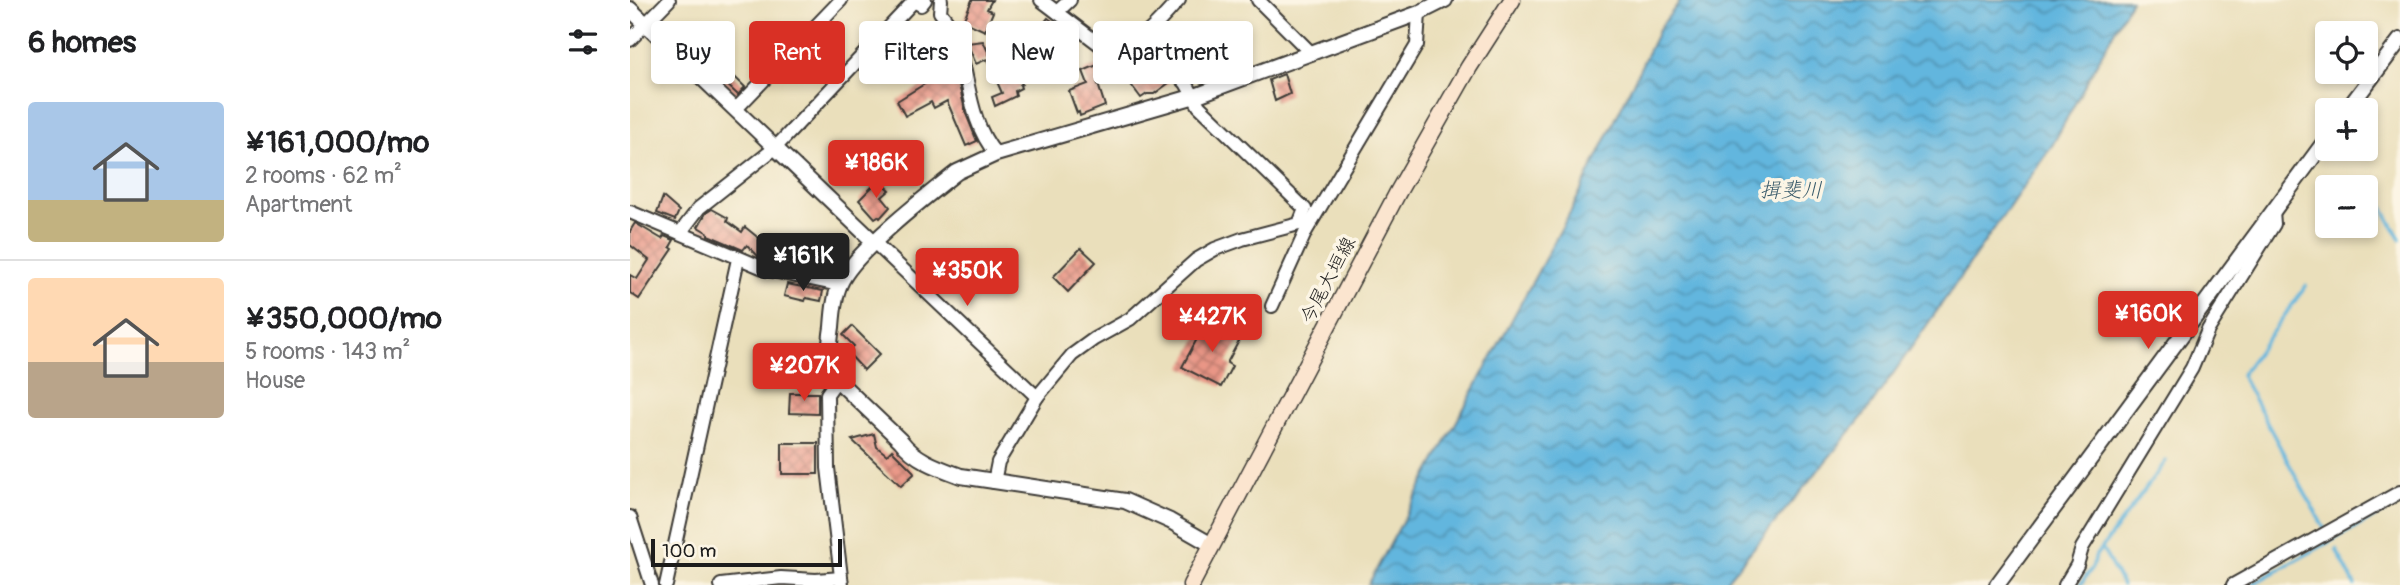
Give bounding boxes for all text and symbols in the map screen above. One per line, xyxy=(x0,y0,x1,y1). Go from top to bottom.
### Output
chip: Buy xyxy=(651,21,735,84)
chip: Rent xyxy=(749,21,845,84)
chip: Filters xyxy=(859,21,972,84)
chip: New xyxy=(986,21,1079,84)
chip: Apartment xyxy=(1093,21,1253,84)
map controls xyxy=(2315,21,2378,238)
button: locate xyxy=(2315,21,2378,84)
icon: filters xyxy=(564,23,602,61)
text: 6 homes xyxy=(28,24,136,61)
button: + xyxy=(2315,98,2378,161)
text: ¥161,000/mo xyxy=(245,124,429,161)
icon: home xyxy=(84,130,168,214)
pin: ¥186K xyxy=(827,140,925,200)
text: ¥186K xyxy=(844,148,908,177)
text: 2 rooms · 62 m² xyxy=(245,161,402,190)
button: − xyxy=(2315,175,2378,238)
water label: 揖斐川 xyxy=(1760,177,1823,204)
text: Apartment xyxy=(245,190,352,219)
street label: 今尾大垣線 xyxy=(1295,232,1361,328)
pin: ¥161K xyxy=(754,233,852,293)
text: ¥161K xyxy=(772,241,834,270)
pin: ¥350K xyxy=(918,248,1016,308)
text: ¥350K xyxy=(932,256,1002,285)
pin: ¥160K xyxy=(2099,292,2197,351)
pin: ¥427K xyxy=(1163,294,1261,354)
text: ¥160K xyxy=(2114,299,2182,328)
text: ¥350,000/mo xyxy=(245,300,442,337)
text: ¥427K xyxy=(1178,302,1246,331)
icon: home xyxy=(84,306,168,390)
text: 5 rooms · 143 m² xyxy=(245,337,410,366)
pin: ¥207K xyxy=(755,344,853,403)
text: ¥207K xyxy=(769,351,839,380)
text: House xyxy=(245,366,305,395)
scale bar xyxy=(651,536,842,568)
text: 100 m xyxy=(662,539,716,563)

